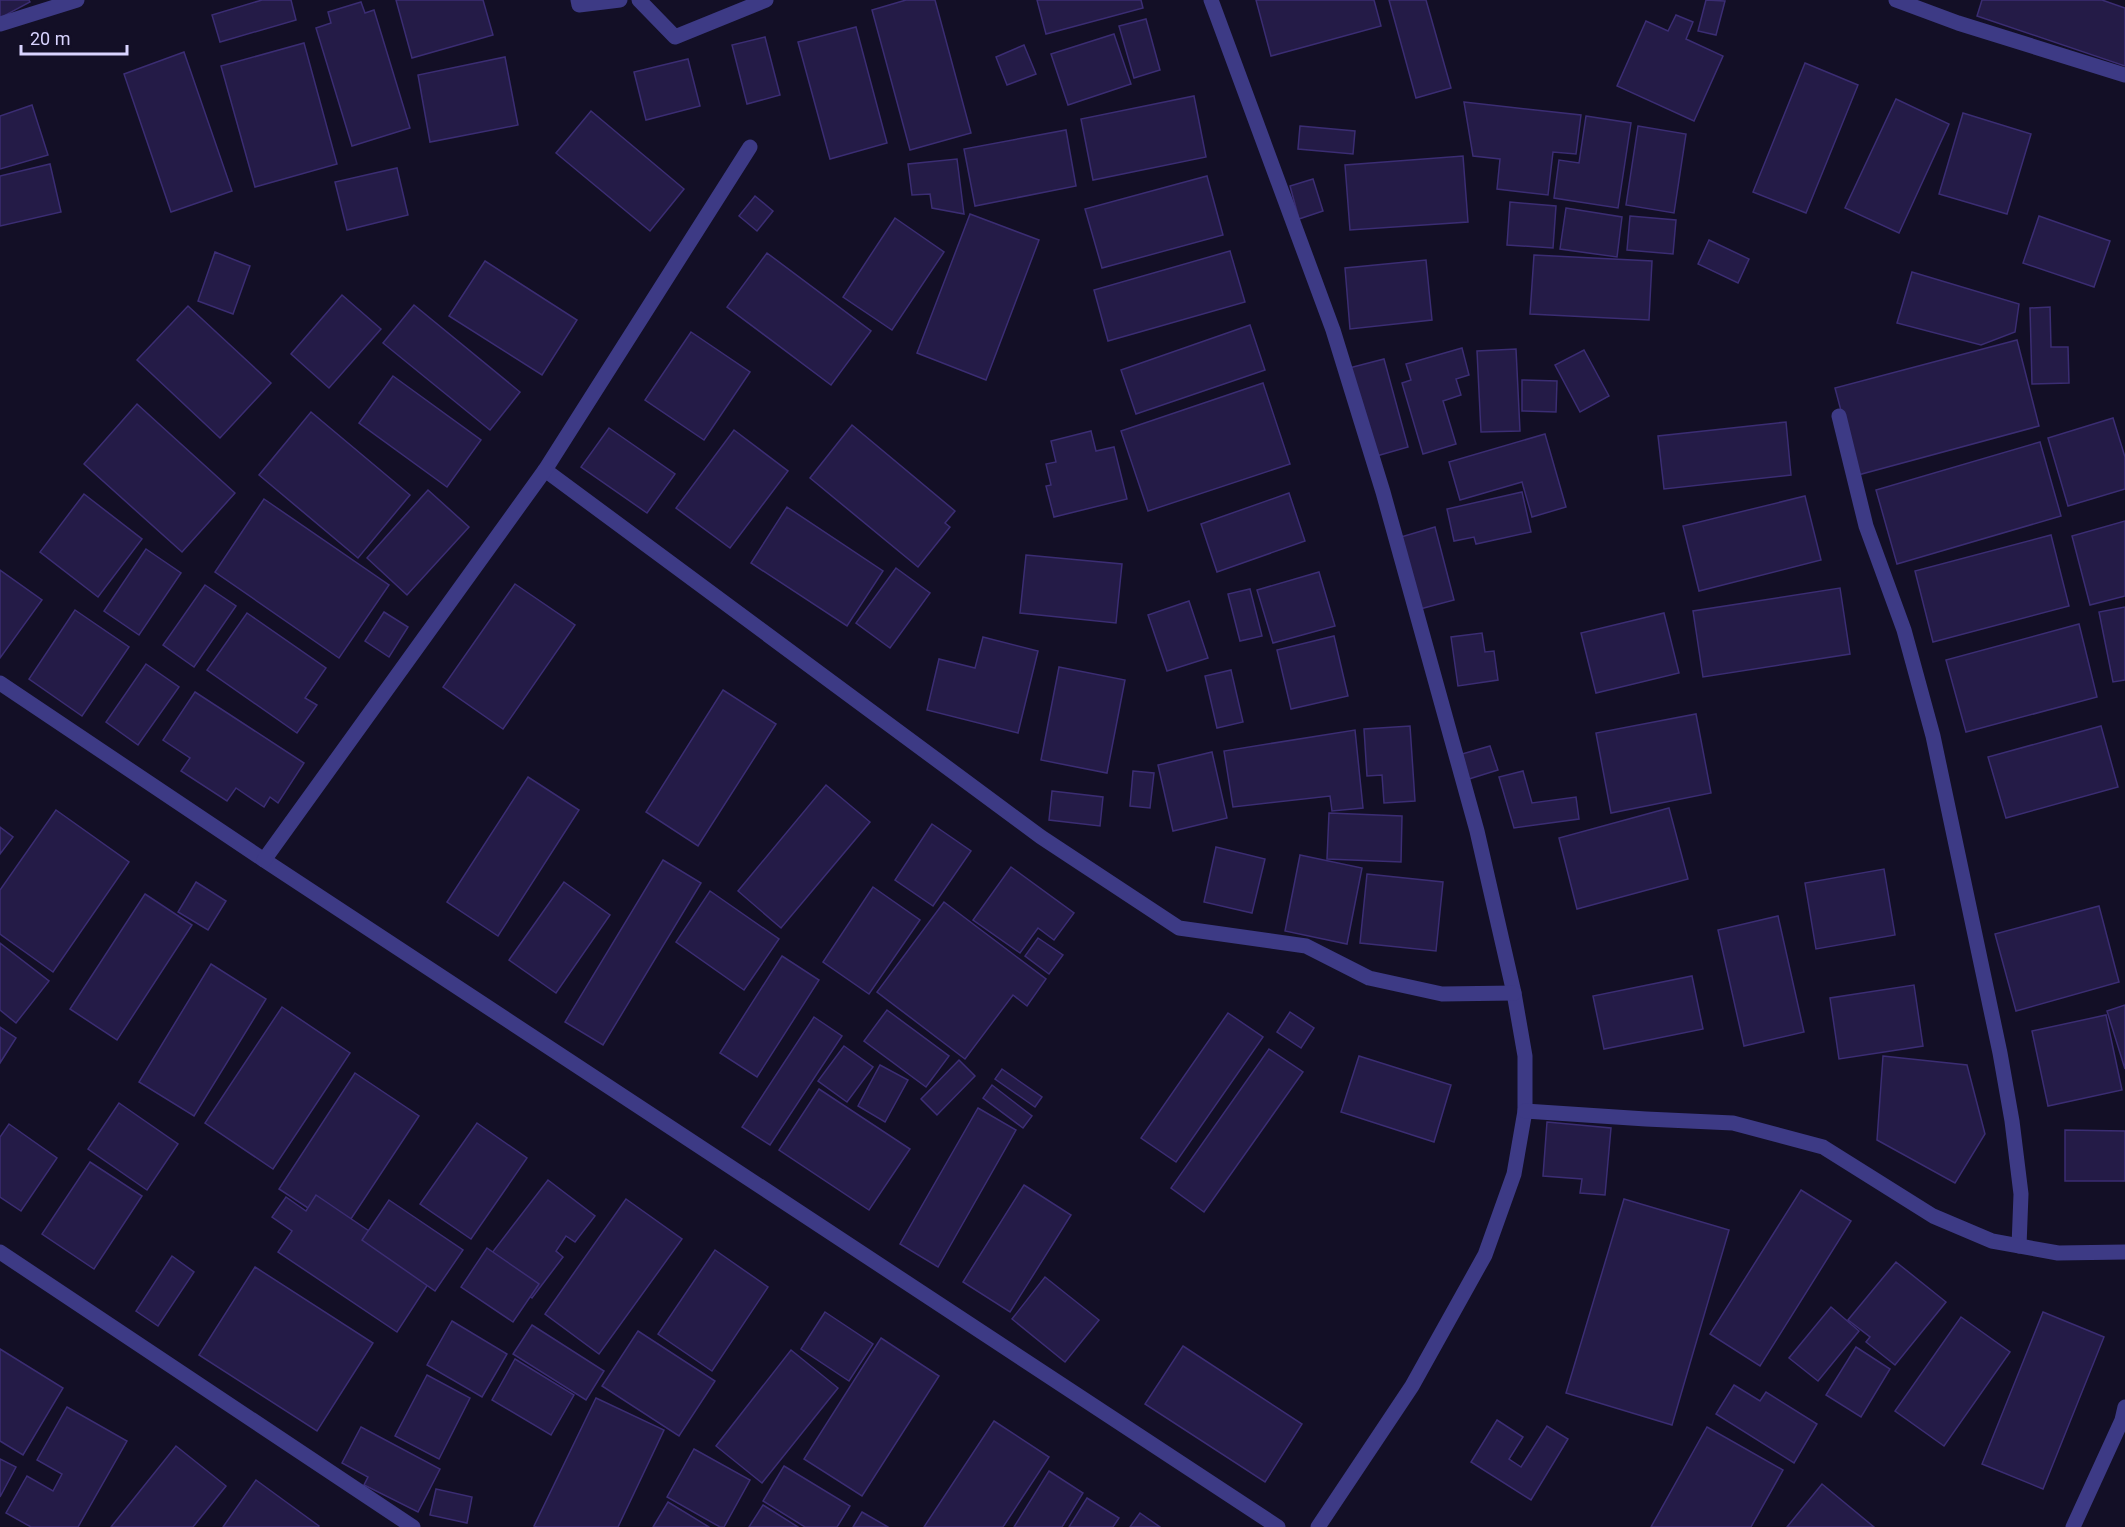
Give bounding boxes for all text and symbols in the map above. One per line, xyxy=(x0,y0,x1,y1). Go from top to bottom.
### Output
scale bar xyxy=(21,18,128,56)
text: 20 m xyxy=(30,28,70,49)

